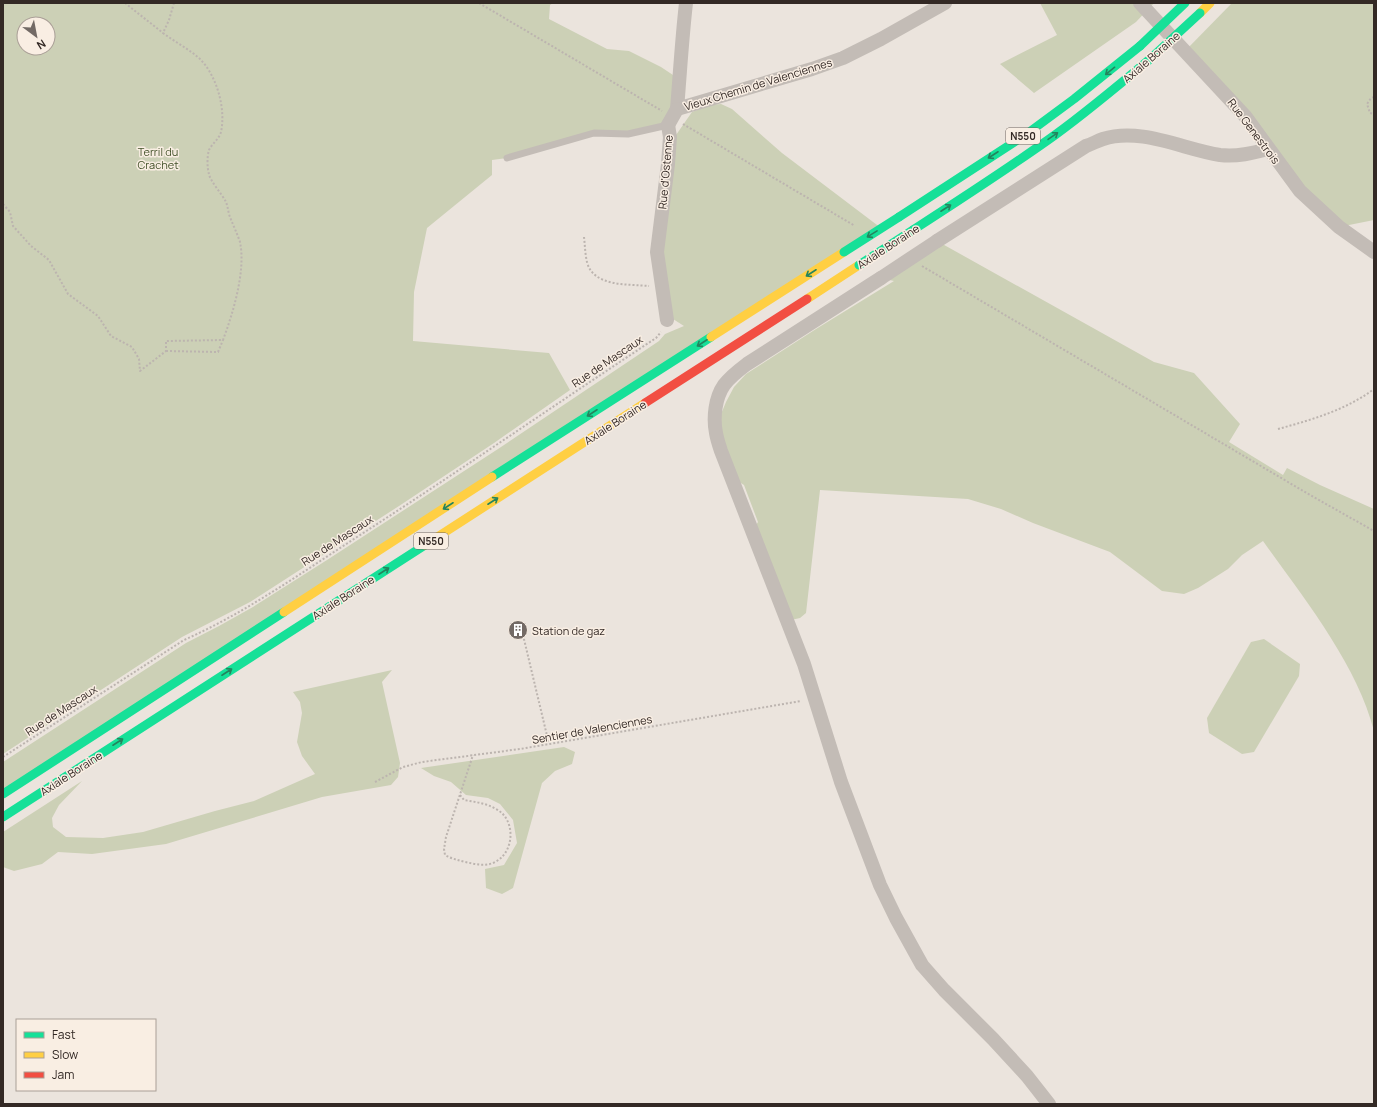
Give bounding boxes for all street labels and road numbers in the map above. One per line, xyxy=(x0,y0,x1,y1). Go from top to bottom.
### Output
street label: Axiale Boraine xyxy=(1119,28,1183,86)
street label: Vieux Chemin de Valenciennes xyxy=(682,54,834,114)
street label: Rue Genestrois xyxy=(1225,95,1284,167)
road number: N550 xyxy=(1006,128,1040,144)
street label: Rue d'Ostenne xyxy=(654,134,676,210)
street label: Axiale Boraine xyxy=(854,220,922,272)
street label: Rue de Mascaux xyxy=(568,331,646,390)
street label: Axiale Boraine xyxy=(581,396,649,448)
street label: Rue de Mascaux xyxy=(298,511,376,569)
road number: N550 xyxy=(414,533,448,549)
street label: Axiale Boraine xyxy=(309,571,377,623)
street label: Rue de Mascaux xyxy=(22,681,100,739)
street label: Sentier de Valenciennes xyxy=(531,711,654,747)
street label: Axiale Boraine xyxy=(37,747,105,799)

